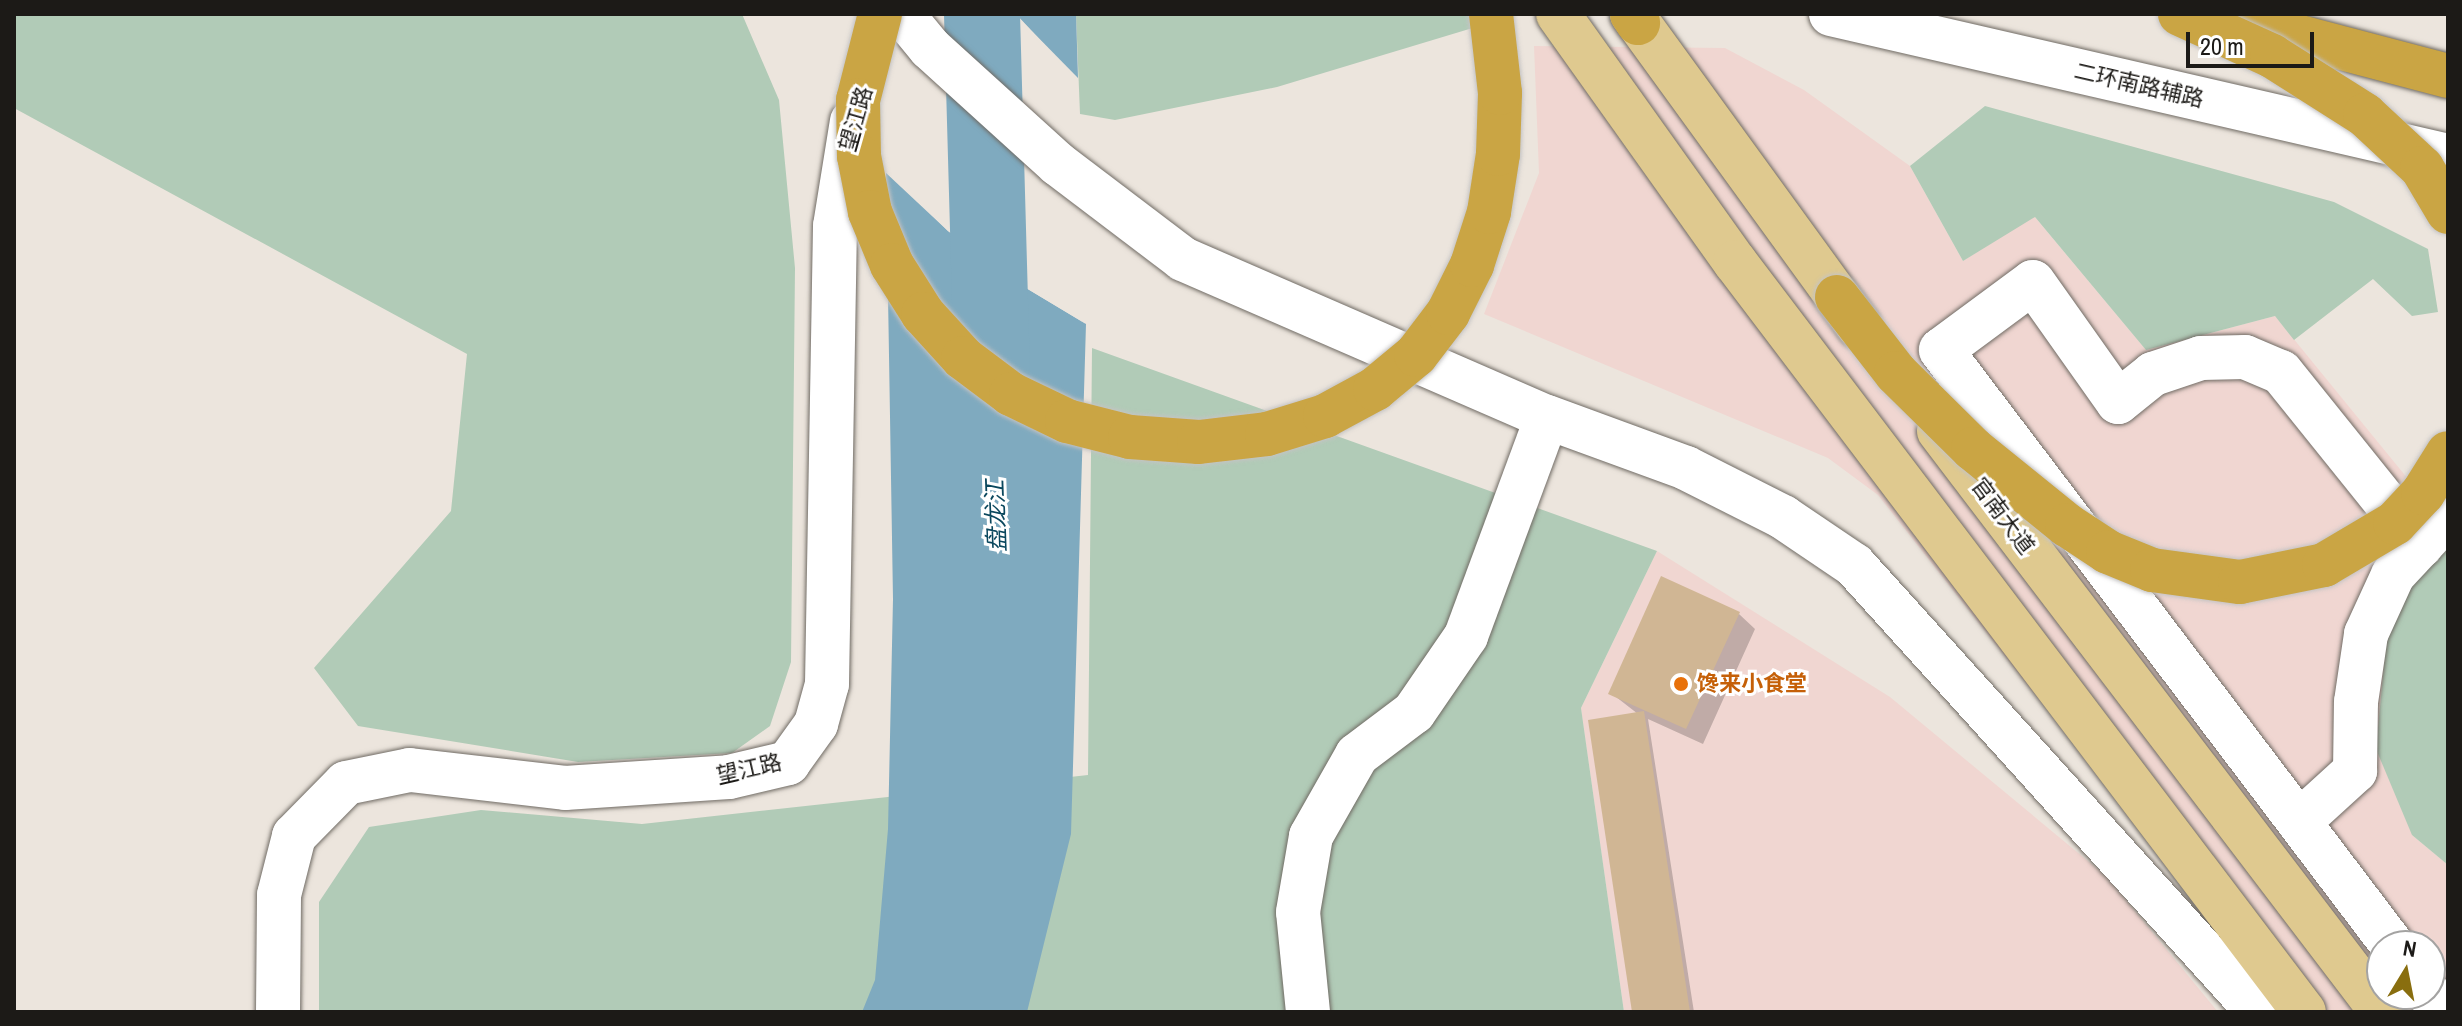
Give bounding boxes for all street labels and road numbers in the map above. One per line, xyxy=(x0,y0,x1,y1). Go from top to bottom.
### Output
street label: 二环南路辅路 xyxy=(2072,57,2206,113)
street label: 望江路 xyxy=(834,84,878,154)
street label: 官南大道 xyxy=(1966,473,2040,559)
street label: 望江路 xyxy=(714,749,784,789)

